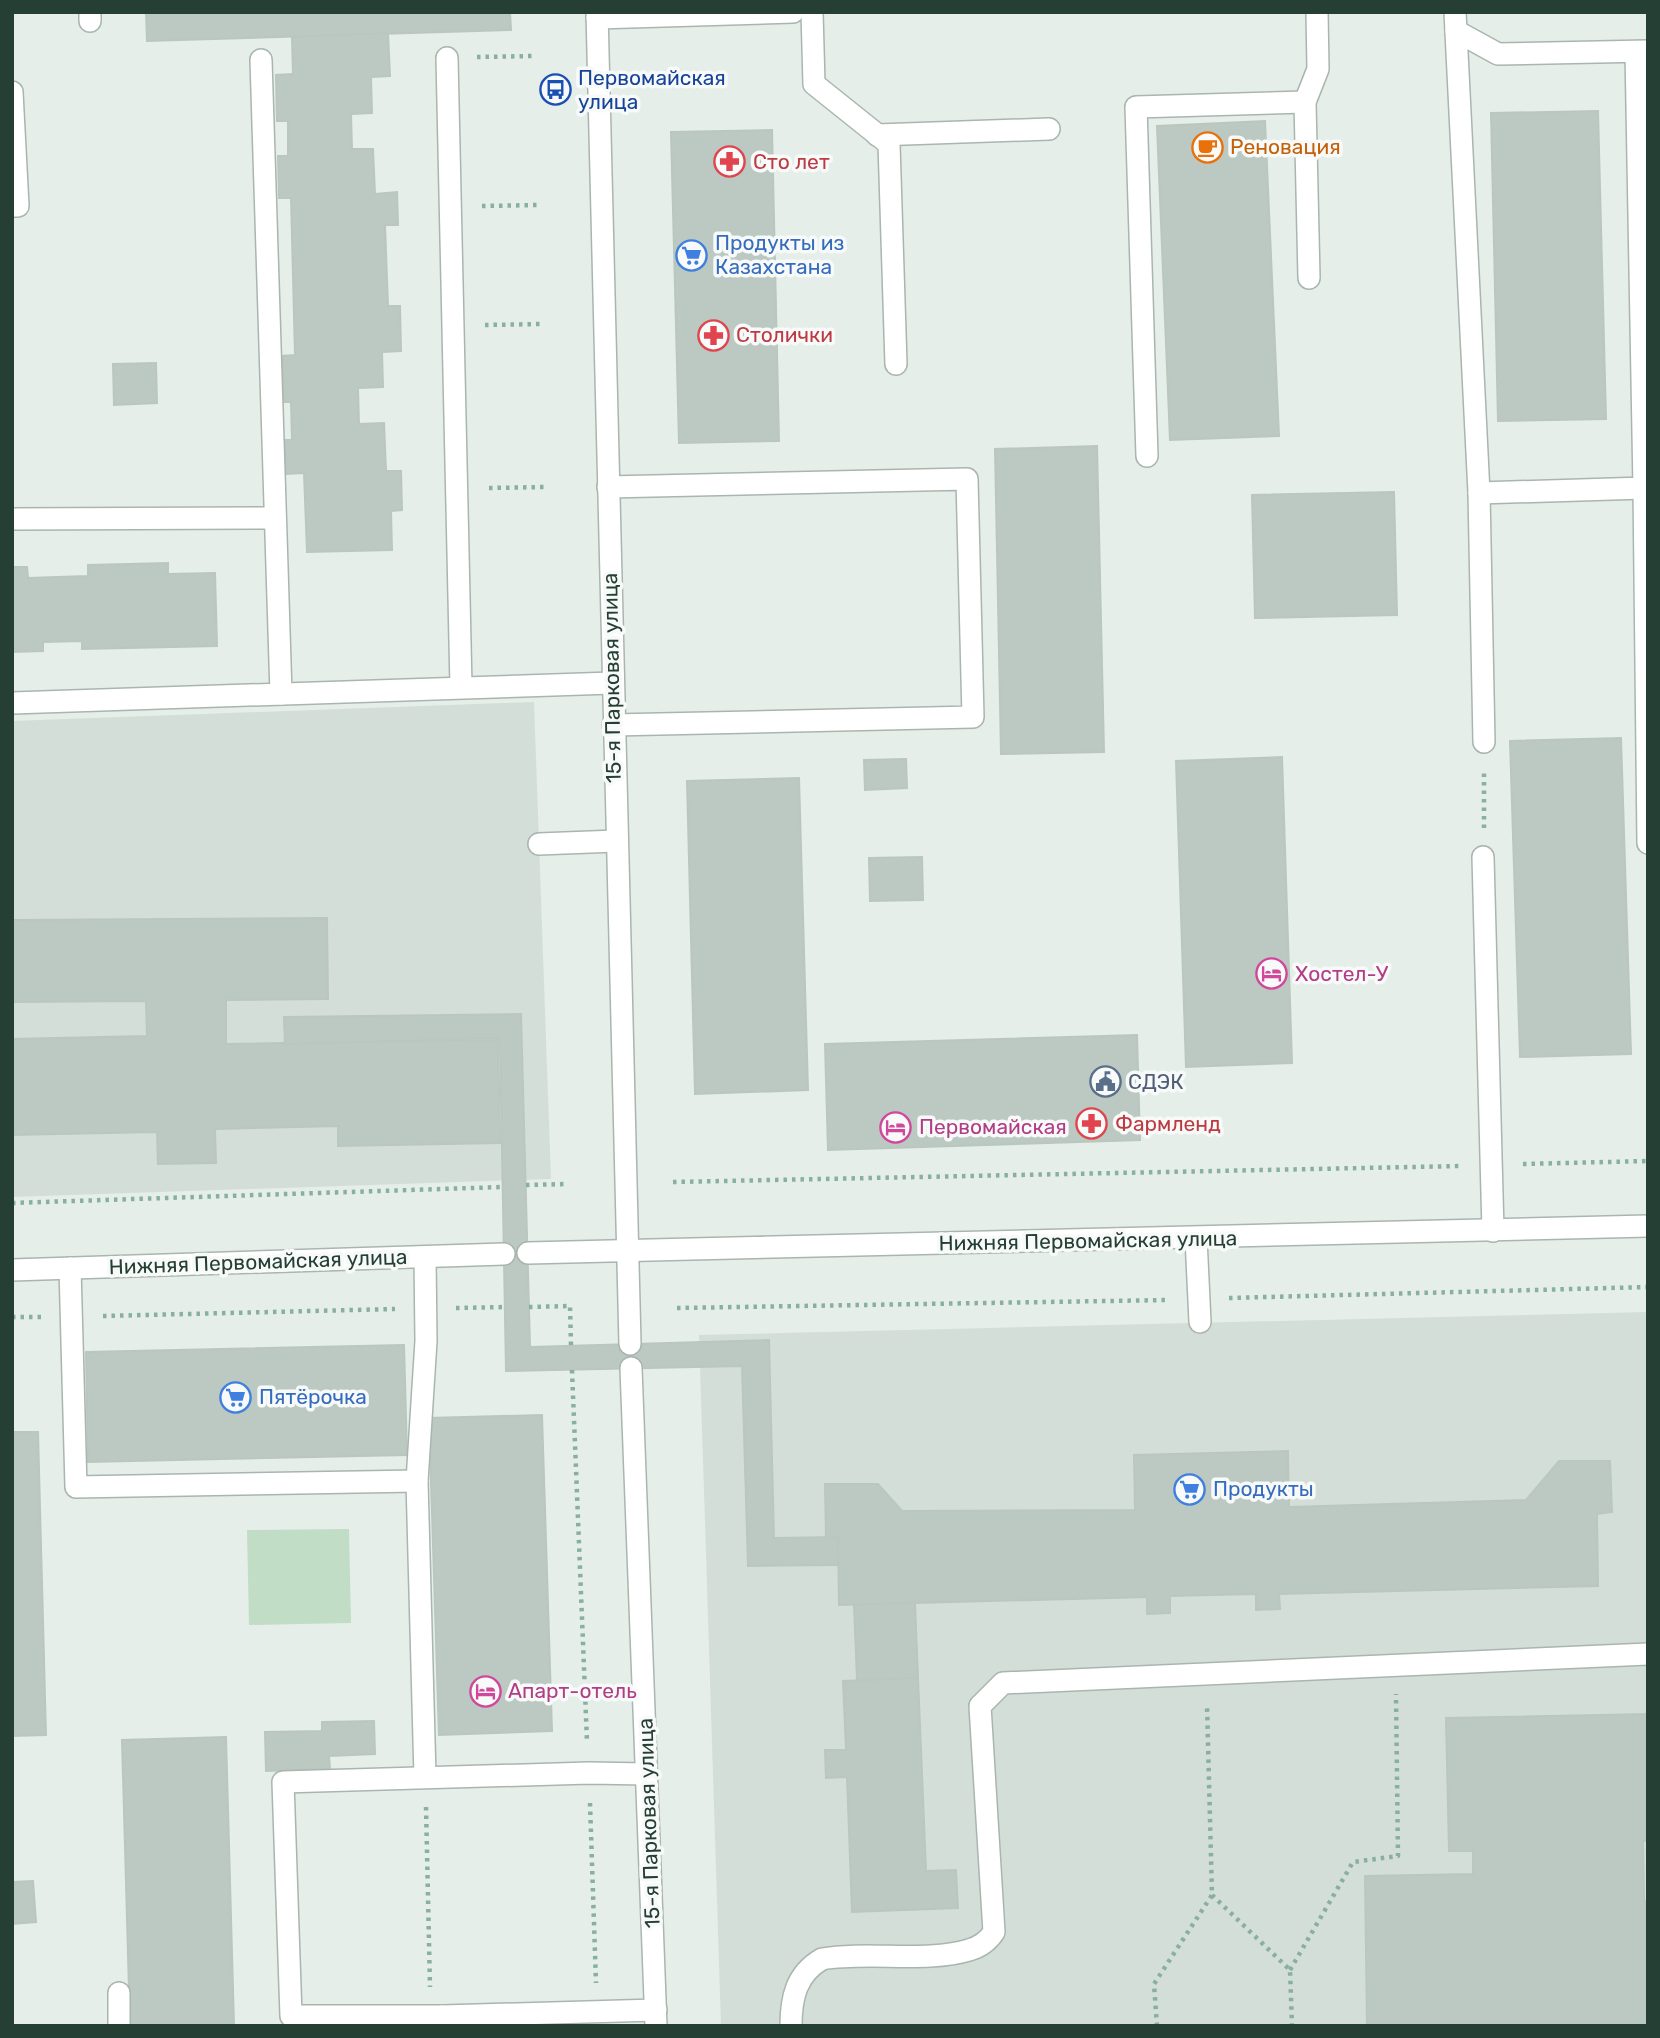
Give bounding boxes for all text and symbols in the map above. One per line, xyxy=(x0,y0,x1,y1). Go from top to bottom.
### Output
place label: Первомайская улица xyxy=(578,65,726,114)
bus stop icon: Первомайская улица xyxy=(538,73,572,107)
cafe icon: Реновация xyxy=(1190,130,1224,164)
place label: Реновация xyxy=(1230,134,1341,159)
pharmacy icon: Сто лет xyxy=(713,145,747,179)
place label: Сто лет xyxy=(753,149,830,174)
place label: Продукты из Казахстана xyxy=(715,230,844,279)
supermarket icon: Продукты из Казахстана xyxy=(675,238,709,272)
pharmacy icon: Столички xyxy=(696,318,730,352)
place label: Столички xyxy=(736,322,833,347)
street label: 15-я Парковая улица xyxy=(597,573,626,783)
hotel icon: Хостел-У xyxy=(1255,957,1289,991)
place label: Хостел-У xyxy=(1295,961,1389,986)
public building icon: СДЭК xyxy=(1088,1065,1122,1099)
place label: СДЭК xyxy=(1128,1069,1184,1094)
pharmacy icon: Фармленд xyxy=(1075,1107,1109,1141)
hotel icon: Первомайская xyxy=(879,1110,913,1144)
place label: Фармленд xyxy=(1115,1111,1221,1136)
place label: Первомайская xyxy=(919,1114,1067,1139)
street label: Нижняя Первомайская улица xyxy=(938,1225,1237,1256)
street label: Нижняя Первомайская улица xyxy=(108,1244,408,1279)
supermarket icon: Пятёрочка xyxy=(219,1380,253,1414)
place label: Пятёрочка xyxy=(259,1384,367,1409)
supermarket icon: Продукты xyxy=(1173,1472,1207,1506)
place label: Продукты xyxy=(1213,1476,1314,1501)
hotel icon: Апарт-отель xyxy=(468,1674,502,1708)
place label: Апарт-отель xyxy=(508,1678,637,1703)
street label: 15-я Парковая улица xyxy=(632,1717,665,1929)

